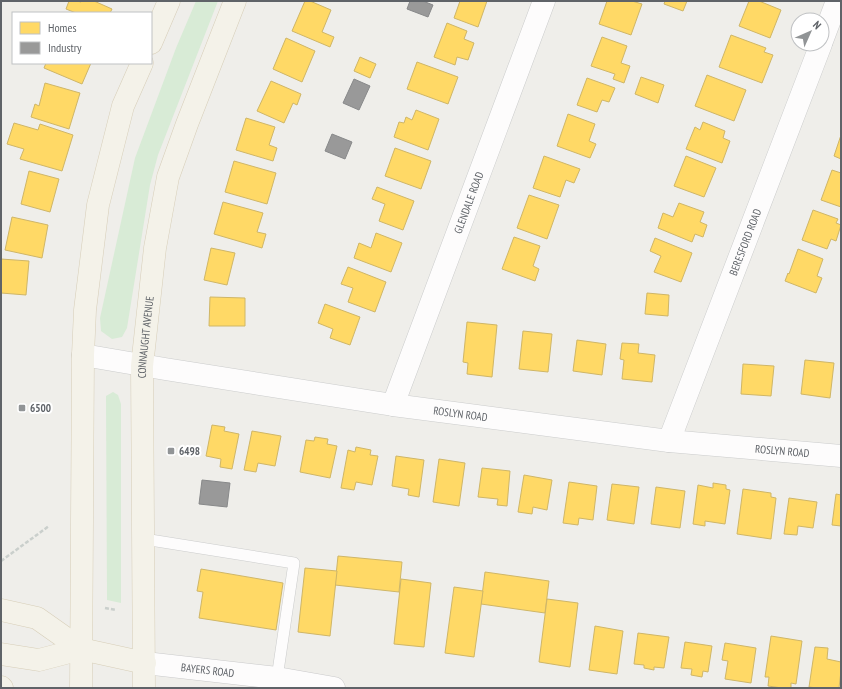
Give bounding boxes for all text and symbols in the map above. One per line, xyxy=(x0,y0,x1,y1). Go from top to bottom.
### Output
legend xyxy=(12,12,152,64)
north arrow xyxy=(790,12,830,52)
text: N xyxy=(810,18,824,32)
text: Homes xyxy=(48,20,76,35)
text: Industry xyxy=(48,40,82,55)
street label: GLENDALE ROAD xyxy=(451,170,487,235)
street label: BERESFORD ROAD xyxy=(726,206,764,277)
street label: CONNAUGHT AVENUE xyxy=(135,295,157,378)
place label: 6500 xyxy=(30,401,51,415)
marker: 6500 xyxy=(17,403,27,413)
street label: ROSLYN ROAD xyxy=(433,403,489,424)
street label: ROSLYN ROAD xyxy=(755,442,810,460)
place label: 6498 xyxy=(179,444,200,458)
marker: 6498 xyxy=(166,446,176,456)
street label: BAYERS ROAD xyxy=(180,660,235,680)

